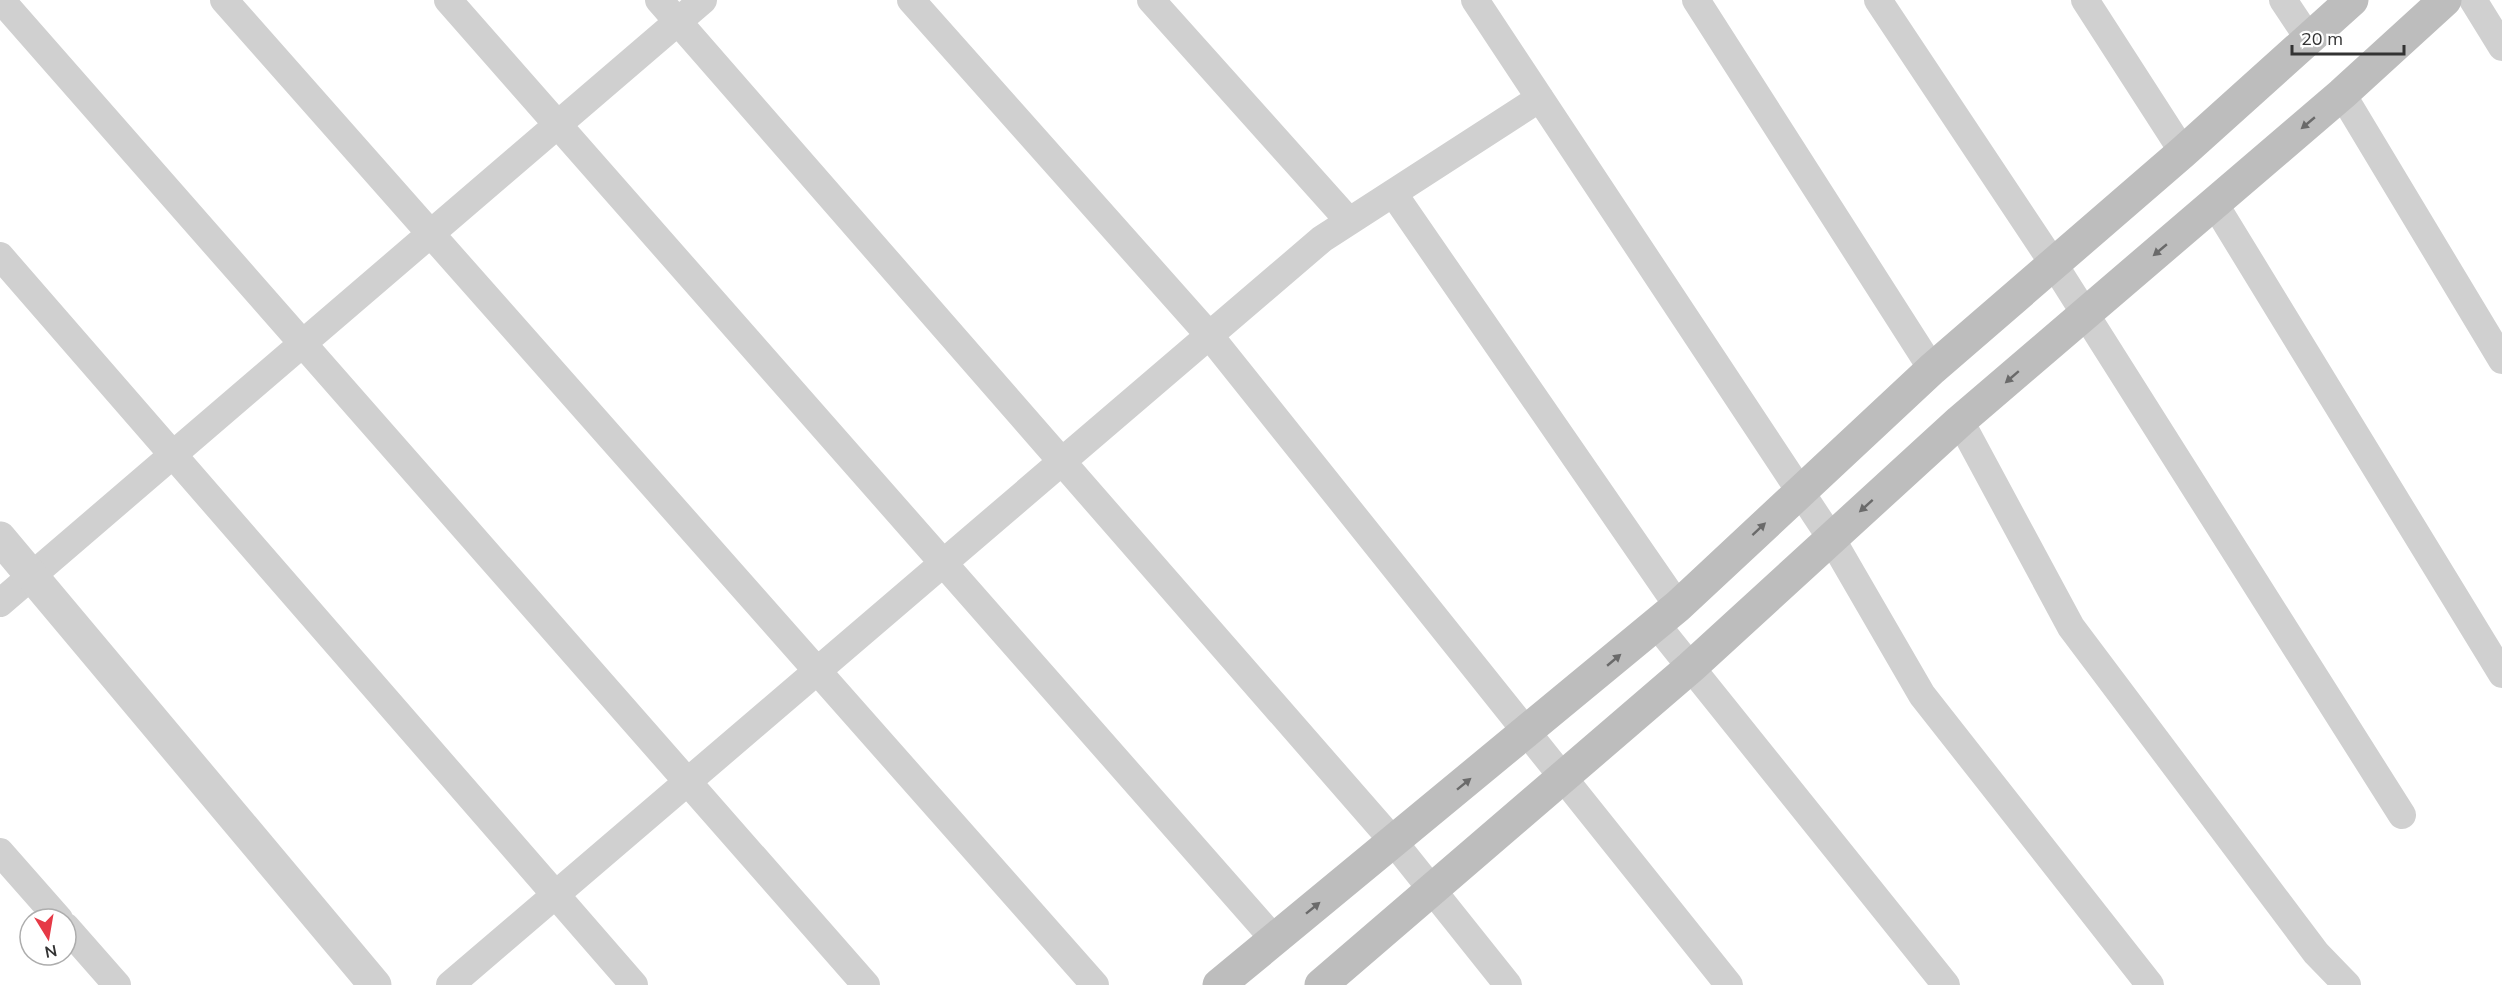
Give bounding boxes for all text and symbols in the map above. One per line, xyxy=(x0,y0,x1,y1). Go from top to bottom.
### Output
scale bar xyxy=(2292,18,2404,56)
text: 20 m xyxy=(2301,27,2343,50)
one-way arrow xyxy=(2300,117,2316,130)
one-way arrow xyxy=(2153,243,2168,256)
one-way arrow xyxy=(2005,370,2020,383)
one-way arrow xyxy=(1859,499,1874,512)
one-way arrow xyxy=(1751,523,1765,537)
one-way arrow xyxy=(1606,653,1622,666)
one-way arrow xyxy=(1456,778,1472,791)
one-way arrow xyxy=(1305,902,1320,914)
north arrow xyxy=(18,907,78,967)
text: N xyxy=(43,941,59,963)

